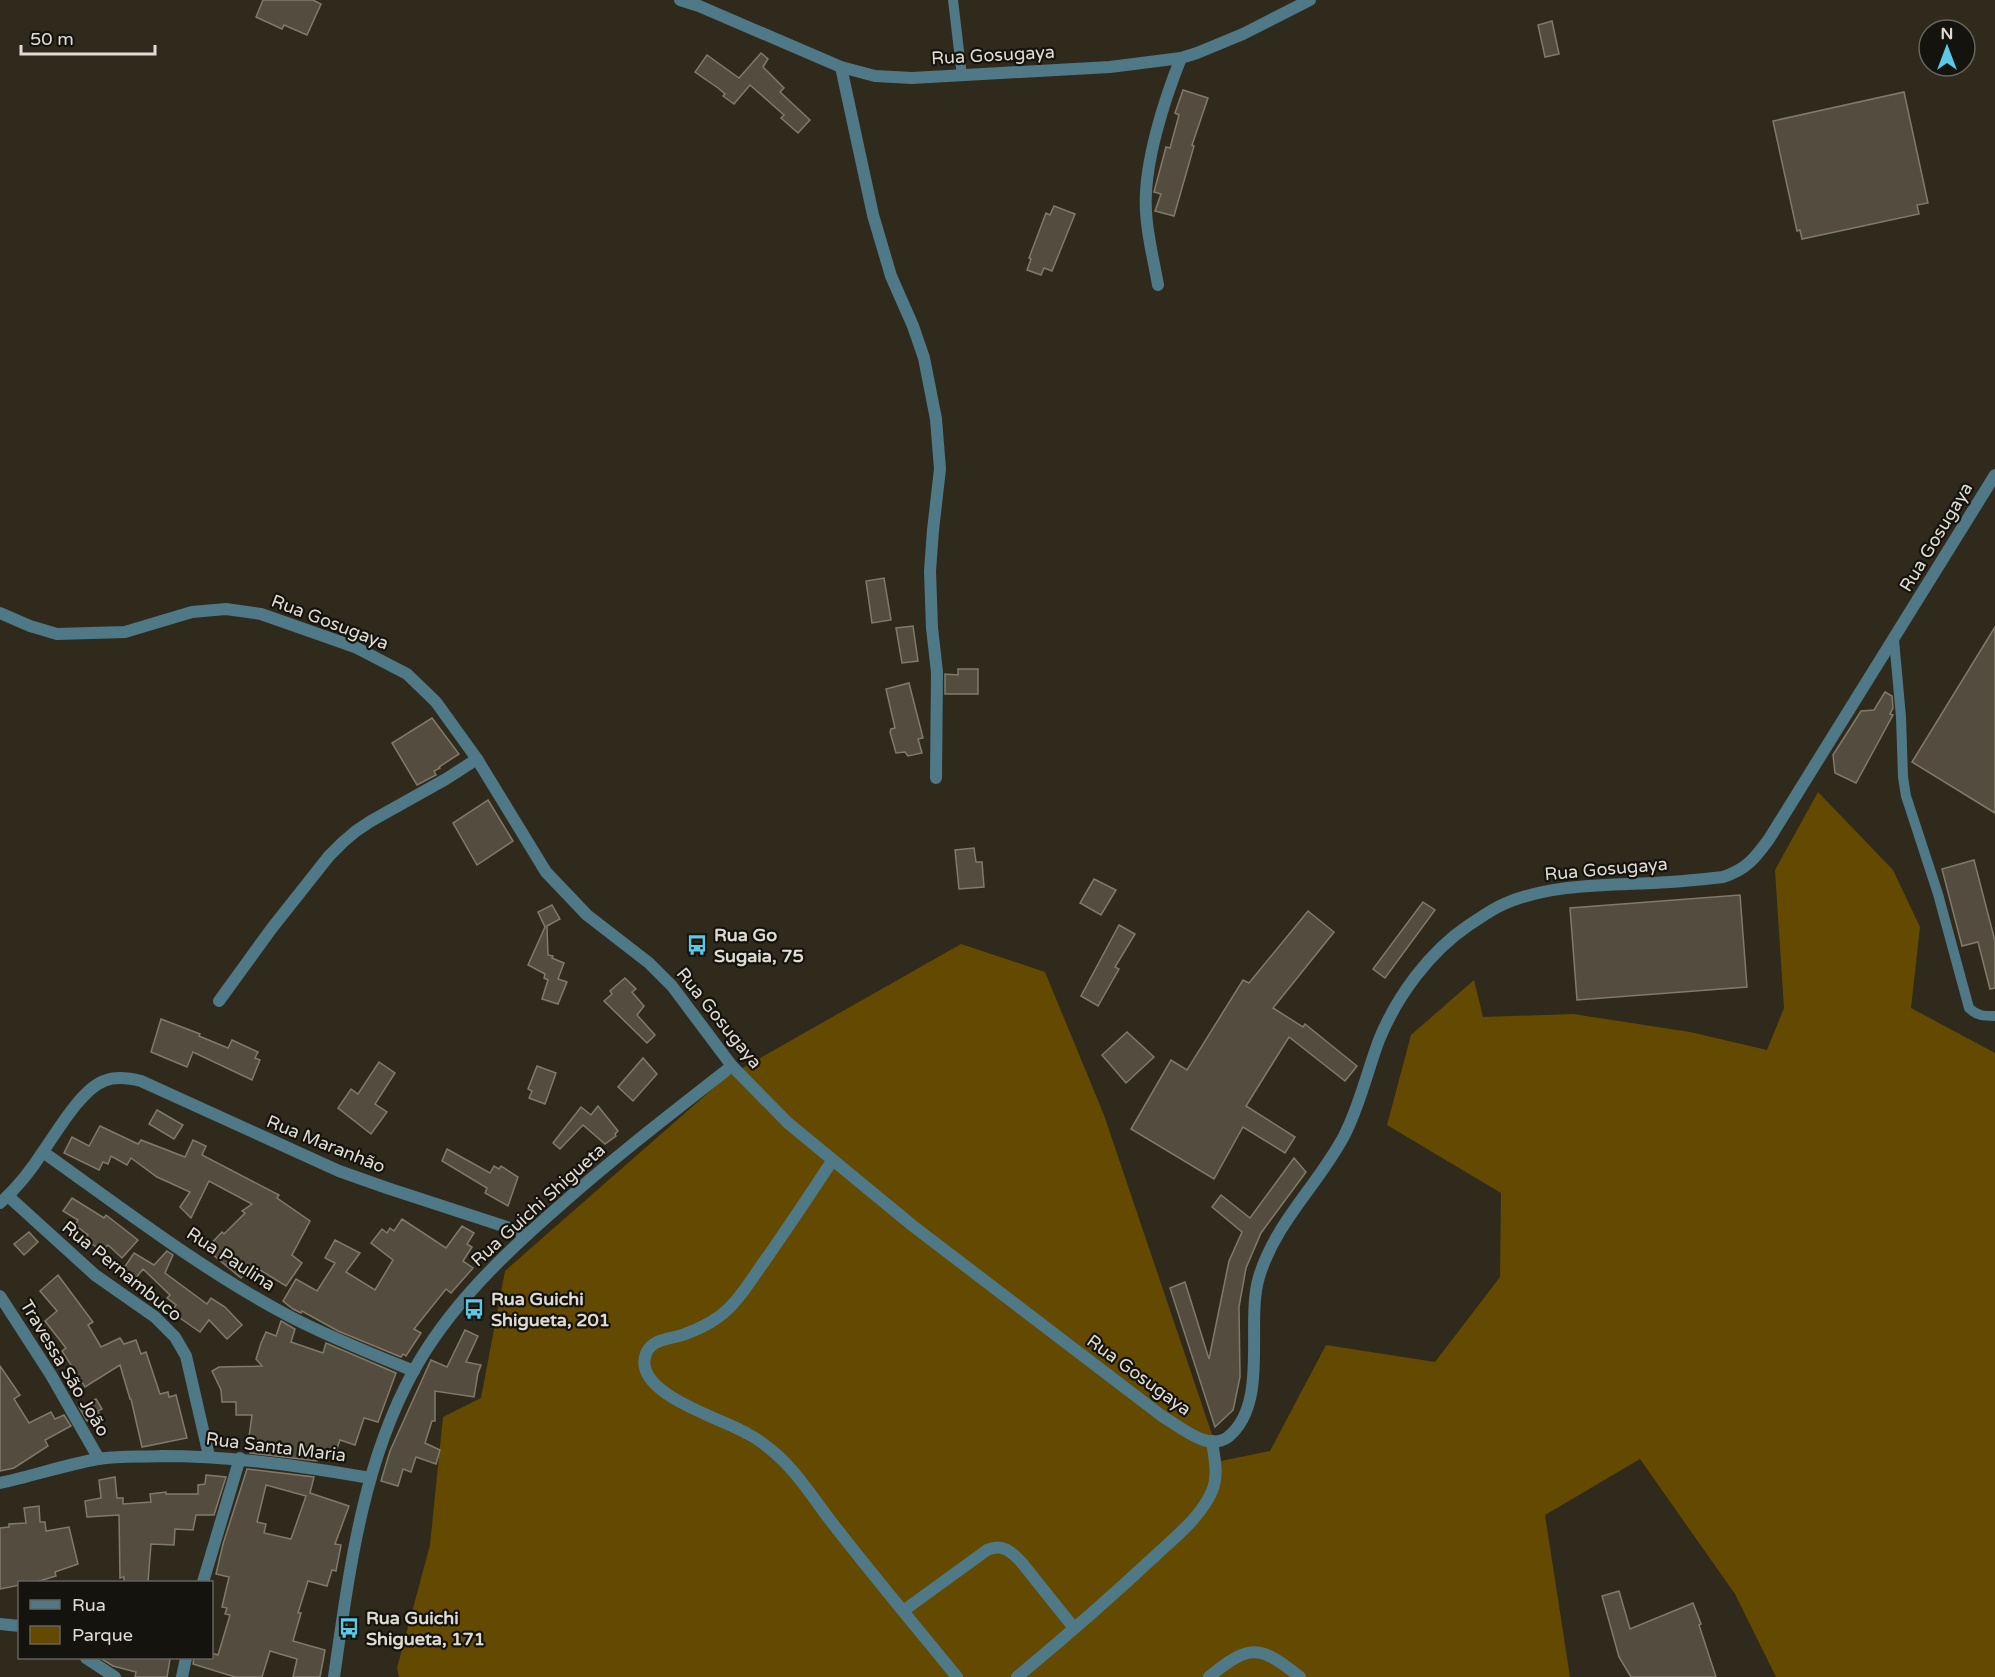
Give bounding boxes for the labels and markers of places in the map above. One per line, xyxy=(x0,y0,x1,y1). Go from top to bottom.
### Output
place label: Rua Go Sugaia, 75 xyxy=(714,924,804,967)
bus stop icon: Rua Go Sugaia, 75 xyxy=(685,933,709,957)
place label: Rua Guichi Shigueta, 201 xyxy=(491,1288,610,1331)
bus stop icon: Rua Guichi Shigueta, 201 xyxy=(462,1297,486,1321)
place label: Rua Guichi Shigueta, 171 xyxy=(366,1607,485,1650)
bus stop icon: Rua Guichi Shigueta, 171 xyxy=(337,1616,361,1640)

